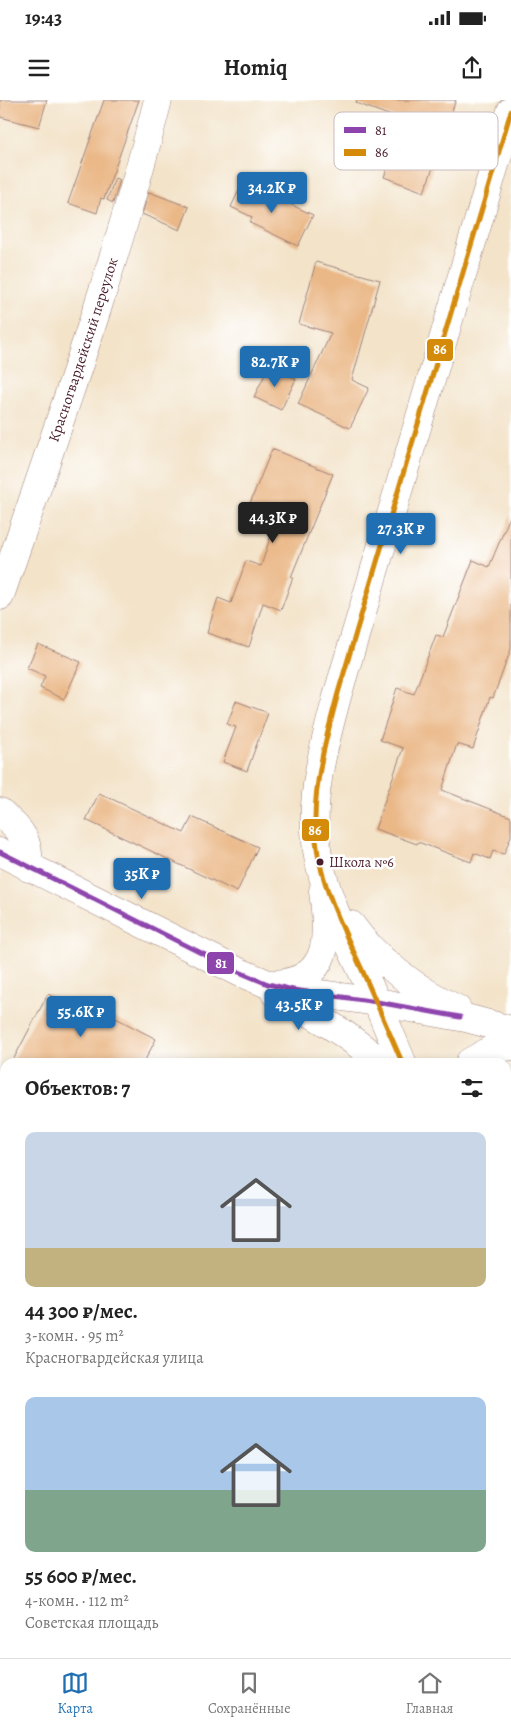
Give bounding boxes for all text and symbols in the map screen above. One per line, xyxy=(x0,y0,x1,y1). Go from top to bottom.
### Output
text: 19:43 xyxy=(25,5,62,31)
text: Homiq xyxy=(224,53,287,83)
icon: menu xyxy=(25,54,53,82)
icon: share xyxy=(458,54,486,82)
legend xyxy=(334,112,498,170)
text: 81 xyxy=(375,121,387,140)
text: 86 xyxy=(375,143,388,162)
pin: 34.2K ₽ xyxy=(226,172,318,214)
text: 34.2K ₽ xyxy=(248,177,296,199)
street label: Красногвардейский переулок xyxy=(44,255,123,444)
line badge: 86 xyxy=(426,338,454,362)
text: 86 xyxy=(433,340,447,359)
pin: 82.7K ₽ xyxy=(229,346,321,388)
text: 82.7K ₽ xyxy=(251,351,299,373)
pin: 44.3K ₽ xyxy=(227,502,319,544)
text: 44.3K ₽ xyxy=(249,507,297,529)
pin: 27.3K ₽ xyxy=(355,512,447,555)
text: 27.3K ₽ xyxy=(377,518,425,540)
line badge: 86 xyxy=(301,818,330,842)
text: 86 xyxy=(308,821,322,840)
place label: Школа №6 xyxy=(329,853,394,872)
marker: Школа №6 xyxy=(315,857,325,867)
pin: 35K ₽ xyxy=(107,858,177,900)
text: 35K ₽ xyxy=(124,863,160,885)
line badge: 81 xyxy=(206,951,235,975)
text: 81 xyxy=(215,954,227,973)
pin: 43.5K ₽ xyxy=(253,988,345,1031)
text: 43.5K ₽ xyxy=(275,994,323,1016)
pin: 55.6K ₽ xyxy=(35,996,127,1038)
text: 55.6K ₽ xyxy=(58,1001,104,1023)
text: Объектов: 7 xyxy=(25,1074,130,1102)
icon: filters xyxy=(458,1074,486,1102)
icon: home xyxy=(211,1165,301,1255)
text: 44 300 ₽/мес. xyxy=(25,1297,138,1325)
text: 3-комн. · 95 m² xyxy=(25,1325,124,1347)
text: Красногвардейская улица xyxy=(25,1347,204,1369)
icon: home xyxy=(211,1430,301,1520)
text: 55 600 ₽/мес. xyxy=(25,1562,137,1590)
text: 4-комн. · 112 m² xyxy=(25,1590,129,1612)
text: Советская площадь xyxy=(25,1612,159,1634)
tab: Карта xyxy=(58,1669,93,1718)
tab: Сохранённые xyxy=(208,1669,291,1718)
tab: Главная xyxy=(406,1669,453,1718)

